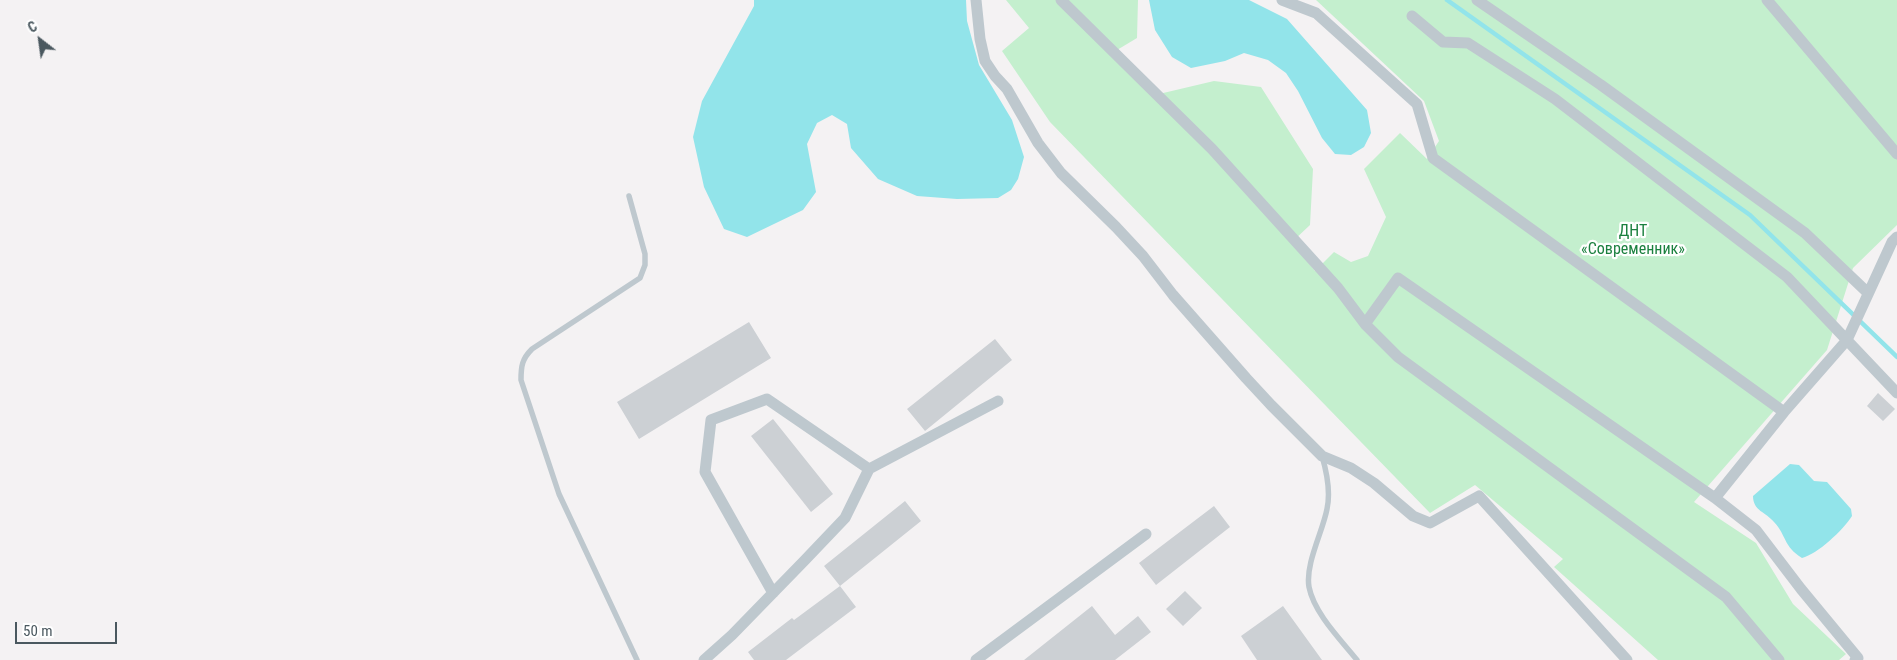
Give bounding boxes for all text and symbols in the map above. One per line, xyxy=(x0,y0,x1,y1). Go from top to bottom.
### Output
north arrow xyxy=(15,15,65,65)
text: С xyxy=(25,18,40,36)
park label: ДНТ «Современник» xyxy=(1581,222,1685,260)
scale bar xyxy=(18,612,120,644)
text: 50 m xyxy=(23,622,53,640)

